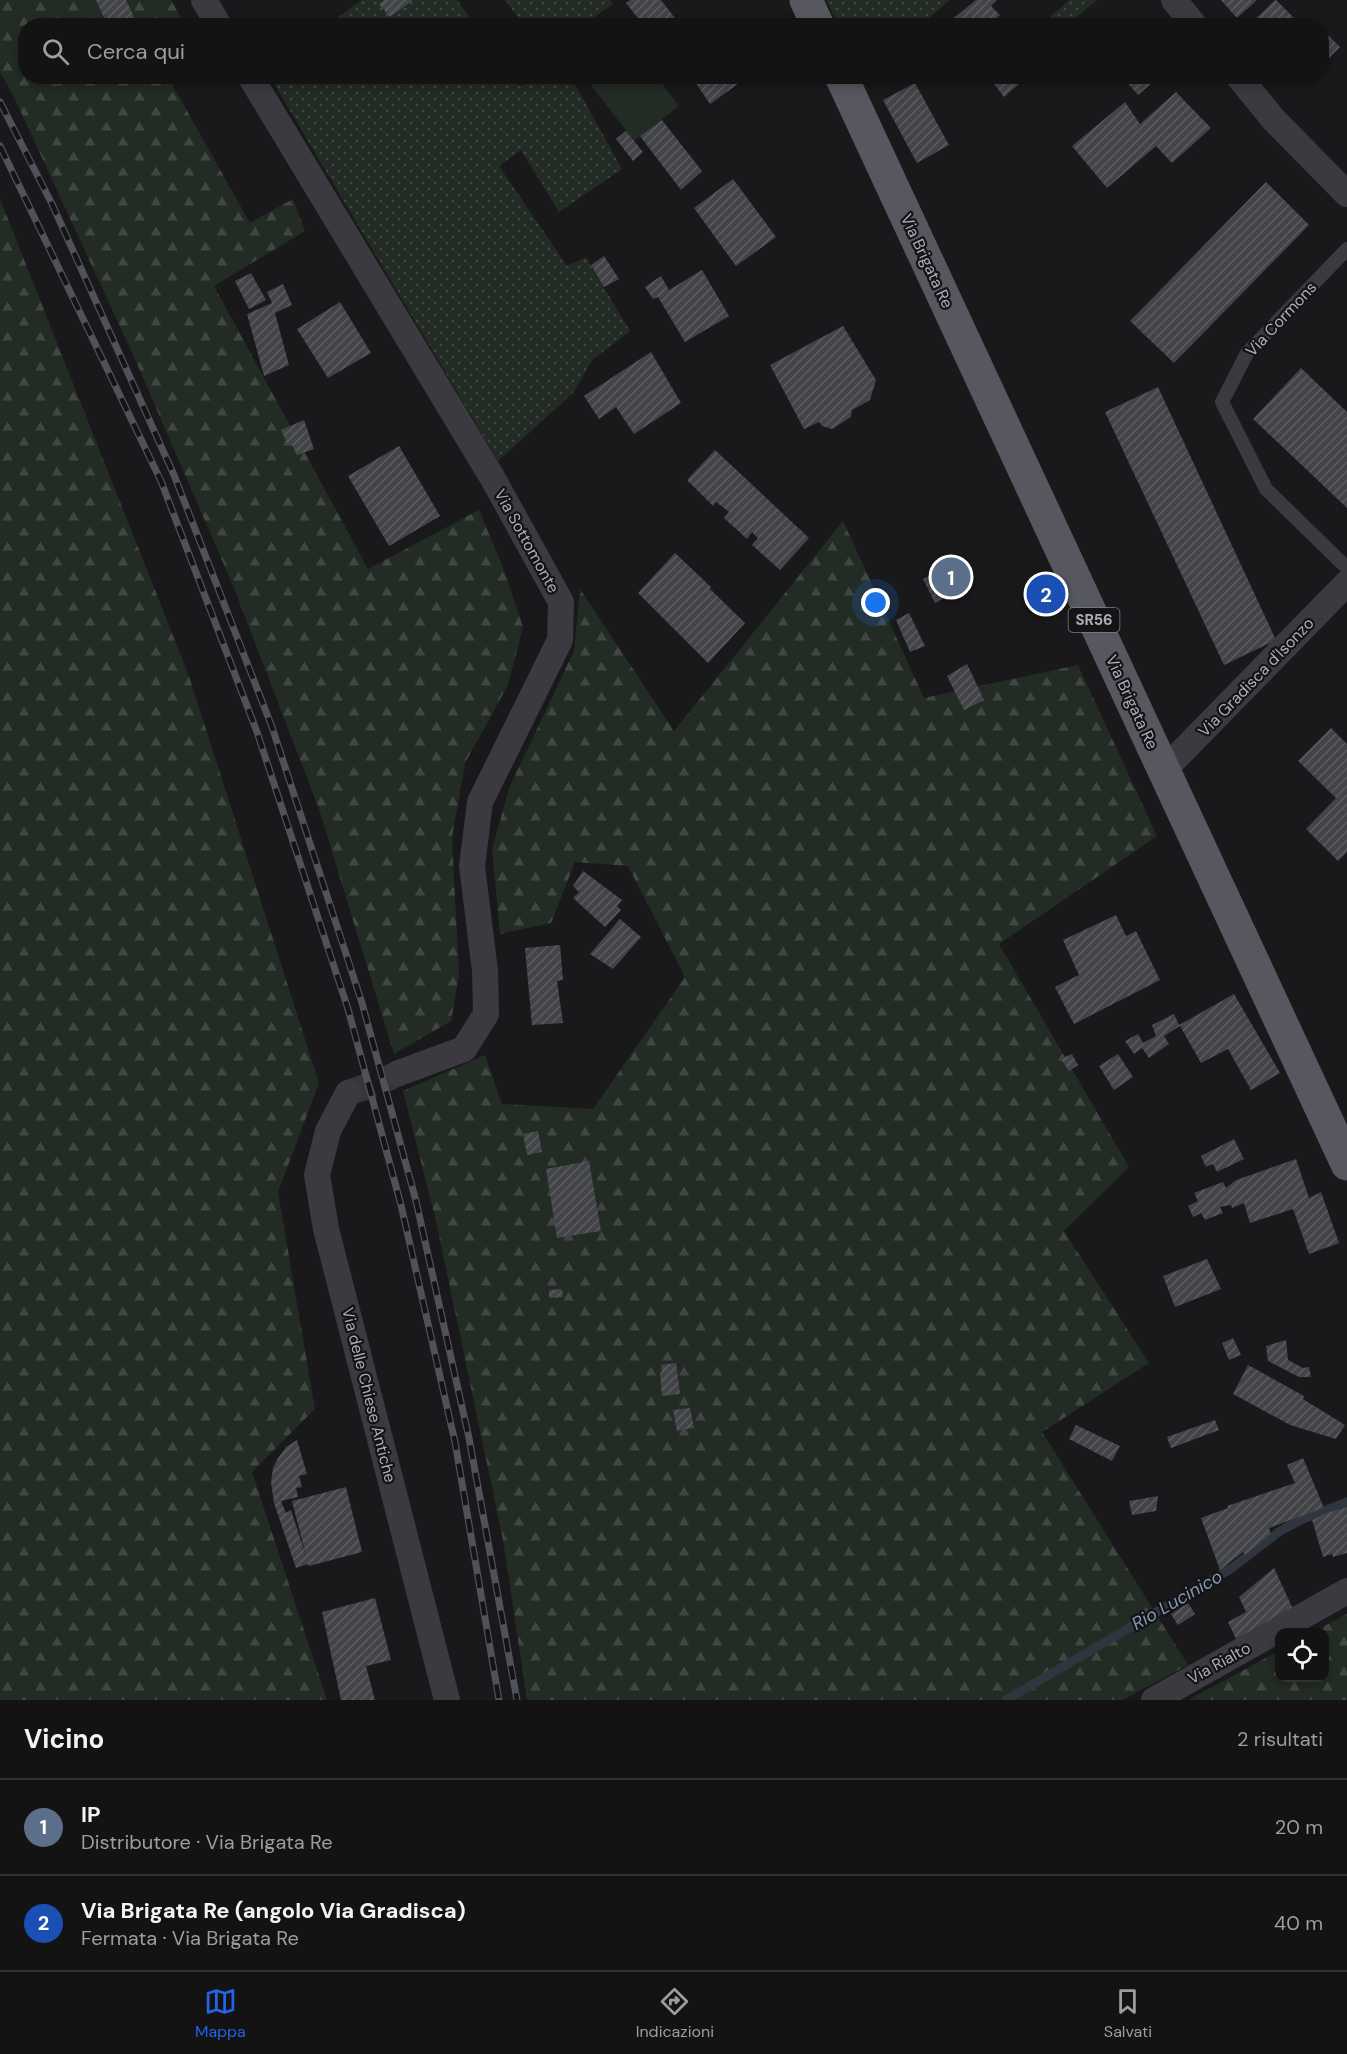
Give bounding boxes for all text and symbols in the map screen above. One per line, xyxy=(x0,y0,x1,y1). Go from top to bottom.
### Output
search box xyxy=(18,18,1329,84)
icon: search xyxy=(39,35,72,68)
text: Cerca qui xyxy=(87,37,185,66)
street label: Via Brigata Re xyxy=(896,210,958,312)
street label: Via Cormons xyxy=(1241,277,1321,361)
street label: Via Sottomonte xyxy=(490,485,564,597)
pin: 1 xyxy=(932,554,970,600)
pin: 2 xyxy=(1026,572,1066,616)
your location xyxy=(861,588,890,617)
road number: SR56 xyxy=(1068,608,1120,632)
street label: Via Gradisca d'Isonzo xyxy=(1194,613,1318,741)
street label: Via Brigata Re xyxy=(1101,651,1163,753)
street label: Via delle Chiese Antiche xyxy=(337,1305,401,1485)
water label: Rio Lucinico xyxy=(1127,1564,1227,1636)
map controls xyxy=(1275,1628,1329,1682)
button: locate xyxy=(1275,1628,1329,1682)
street label: Via Rialto xyxy=(1184,1637,1254,1689)
text: Vicino xyxy=(24,1722,104,1756)
text: 2 risultati xyxy=(1237,1726,1323,1752)
text: IP xyxy=(81,1800,101,1829)
text: 1 xyxy=(40,1814,47,1840)
text: 20 m xyxy=(1275,1814,1323,1840)
text: Distributore · Via Brigata Re xyxy=(81,1829,333,1855)
text: Via Brigata Re (angolo Via Gradisca) xyxy=(81,1896,466,1925)
text: 2 xyxy=(38,1910,49,1936)
text: 40 m xyxy=(1274,1910,1323,1936)
text: Fermata · Via Brigata Re xyxy=(81,1925,299,1951)
tab: Mappa xyxy=(195,1985,246,2042)
tab: Indicazioni xyxy=(636,1985,714,2042)
tab: Salvati xyxy=(1104,1985,1152,2042)

